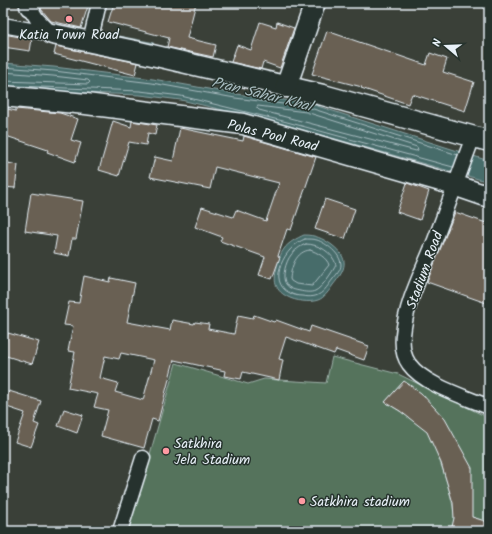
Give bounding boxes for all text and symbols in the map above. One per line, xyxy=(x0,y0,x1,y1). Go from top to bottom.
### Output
marker: Katia Town Road xyxy=(64,14,74,24)
place label: Katia Town Road xyxy=(19,24,120,46)
north arrow xyxy=(426,26,466,66)
text: N xyxy=(428,37,447,49)
water label: Pran Sahar Khal xyxy=(209,71,318,120)
street label: Polas Pool Road xyxy=(225,114,321,158)
street label: Stadium Road xyxy=(401,227,450,312)
place label: Satkhira Jela Stadium xyxy=(174,433,250,471)
marker: Satkhira Jela Stadium xyxy=(161,446,171,456)
place label: Satkhira stadium xyxy=(310,491,410,513)
marker: Satkhira stadium xyxy=(297,496,307,506)

